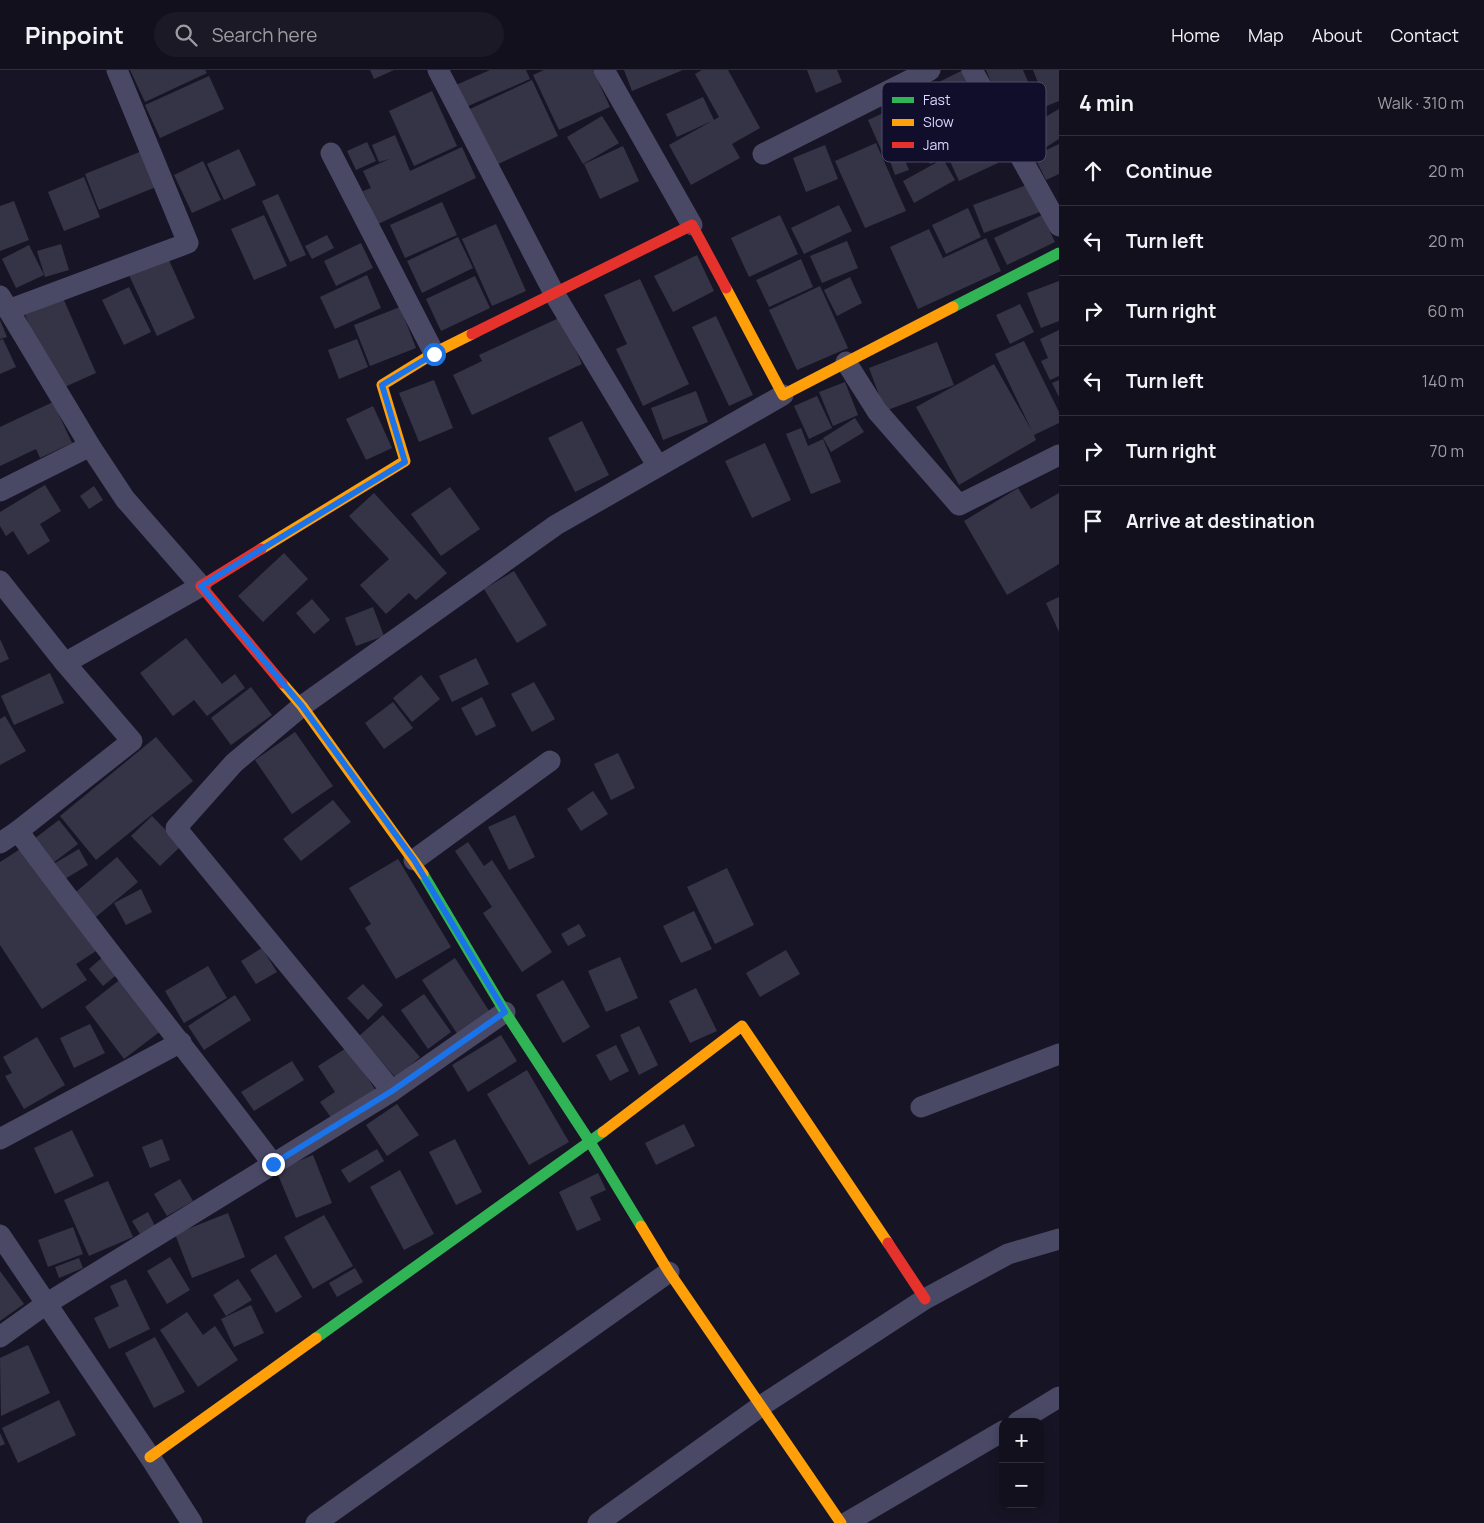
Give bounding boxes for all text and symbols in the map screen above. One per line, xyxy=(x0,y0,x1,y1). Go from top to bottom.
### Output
search box xyxy=(154,12,504,57)
text: Pinpoint xyxy=(25,18,124,51)
icon: search xyxy=(172,21,200,49)
text: Search here xyxy=(212,22,317,48)
text: Home xyxy=(1171,23,1220,47)
text: Map xyxy=(1248,23,1284,47)
text: About xyxy=(1312,23,1362,47)
text: Contact xyxy=(1390,23,1459,47)
legend xyxy=(882,82,1046,162)
text: 4 min xyxy=(1079,89,1134,117)
text: Fast xyxy=(923,90,951,109)
text: Walk · 310 m xyxy=(1378,92,1464,114)
text: Slow xyxy=(923,112,954,131)
text: Jam xyxy=(923,135,949,154)
icon: ahead xyxy=(1079,157,1107,185)
text: Continue xyxy=(1126,158,1212,184)
text: 20 m xyxy=(1428,160,1464,182)
icon: left xyxy=(1079,227,1107,255)
text: Turn left xyxy=(1126,228,1204,254)
text: 20 m xyxy=(1428,230,1464,252)
icon: right xyxy=(1079,297,1107,325)
text: Turn right xyxy=(1126,298,1216,324)
text: 60 m xyxy=(1428,300,1464,322)
route start xyxy=(423,343,446,366)
icon: left xyxy=(1079,367,1107,395)
text: Turn left xyxy=(1126,368,1204,394)
text: 140 m xyxy=(1422,370,1464,392)
icon: right xyxy=(1079,437,1107,465)
text: Turn right xyxy=(1126,438,1216,464)
text: 70 m xyxy=(1429,440,1464,462)
icon: arrive xyxy=(1079,507,1107,535)
text: Arrive at destination xyxy=(1126,508,1315,534)
route end xyxy=(262,1153,285,1176)
map controls xyxy=(999,1418,1044,1508)
button: + xyxy=(999,1418,1044,1463)
button: − xyxy=(999,1463,1044,1508)

